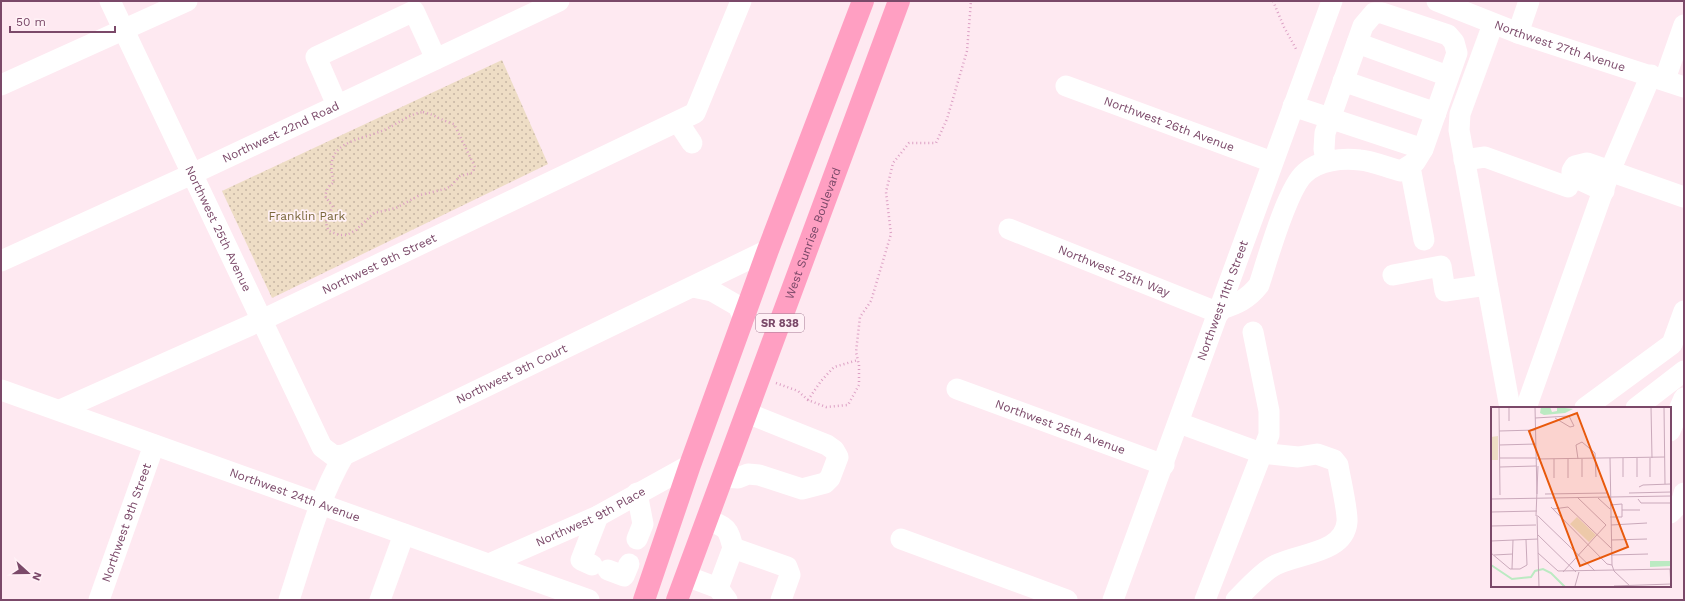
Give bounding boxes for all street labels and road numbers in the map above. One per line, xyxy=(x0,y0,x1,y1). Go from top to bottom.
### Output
street label: Northwest 27th Avenue xyxy=(1492,17,1627,74)
street label: Northwest 26th Avenue xyxy=(1102,94,1236,155)
street label: Northwest 22nd Road xyxy=(220,99,341,166)
street label: Northwest 25th Avenue xyxy=(182,163,254,294)
street label: West Sunrise Boulevard xyxy=(782,166,844,301)
street label: Northwest 9th Street xyxy=(320,231,439,297)
street label: Northwest 11th Street xyxy=(1194,238,1251,362)
street label: Northwest 25th Way xyxy=(1056,242,1173,300)
road number: SR 838 xyxy=(756,314,804,332)
street label: Northwest 9th Court xyxy=(454,341,569,407)
street label: Northwest 25th Avenue xyxy=(993,397,1127,457)
street label: Northwest 9th Street xyxy=(99,461,154,584)
street label: Northwest 24th Avenue xyxy=(228,465,362,525)
street label: Northwest 9th Place xyxy=(534,484,648,550)

